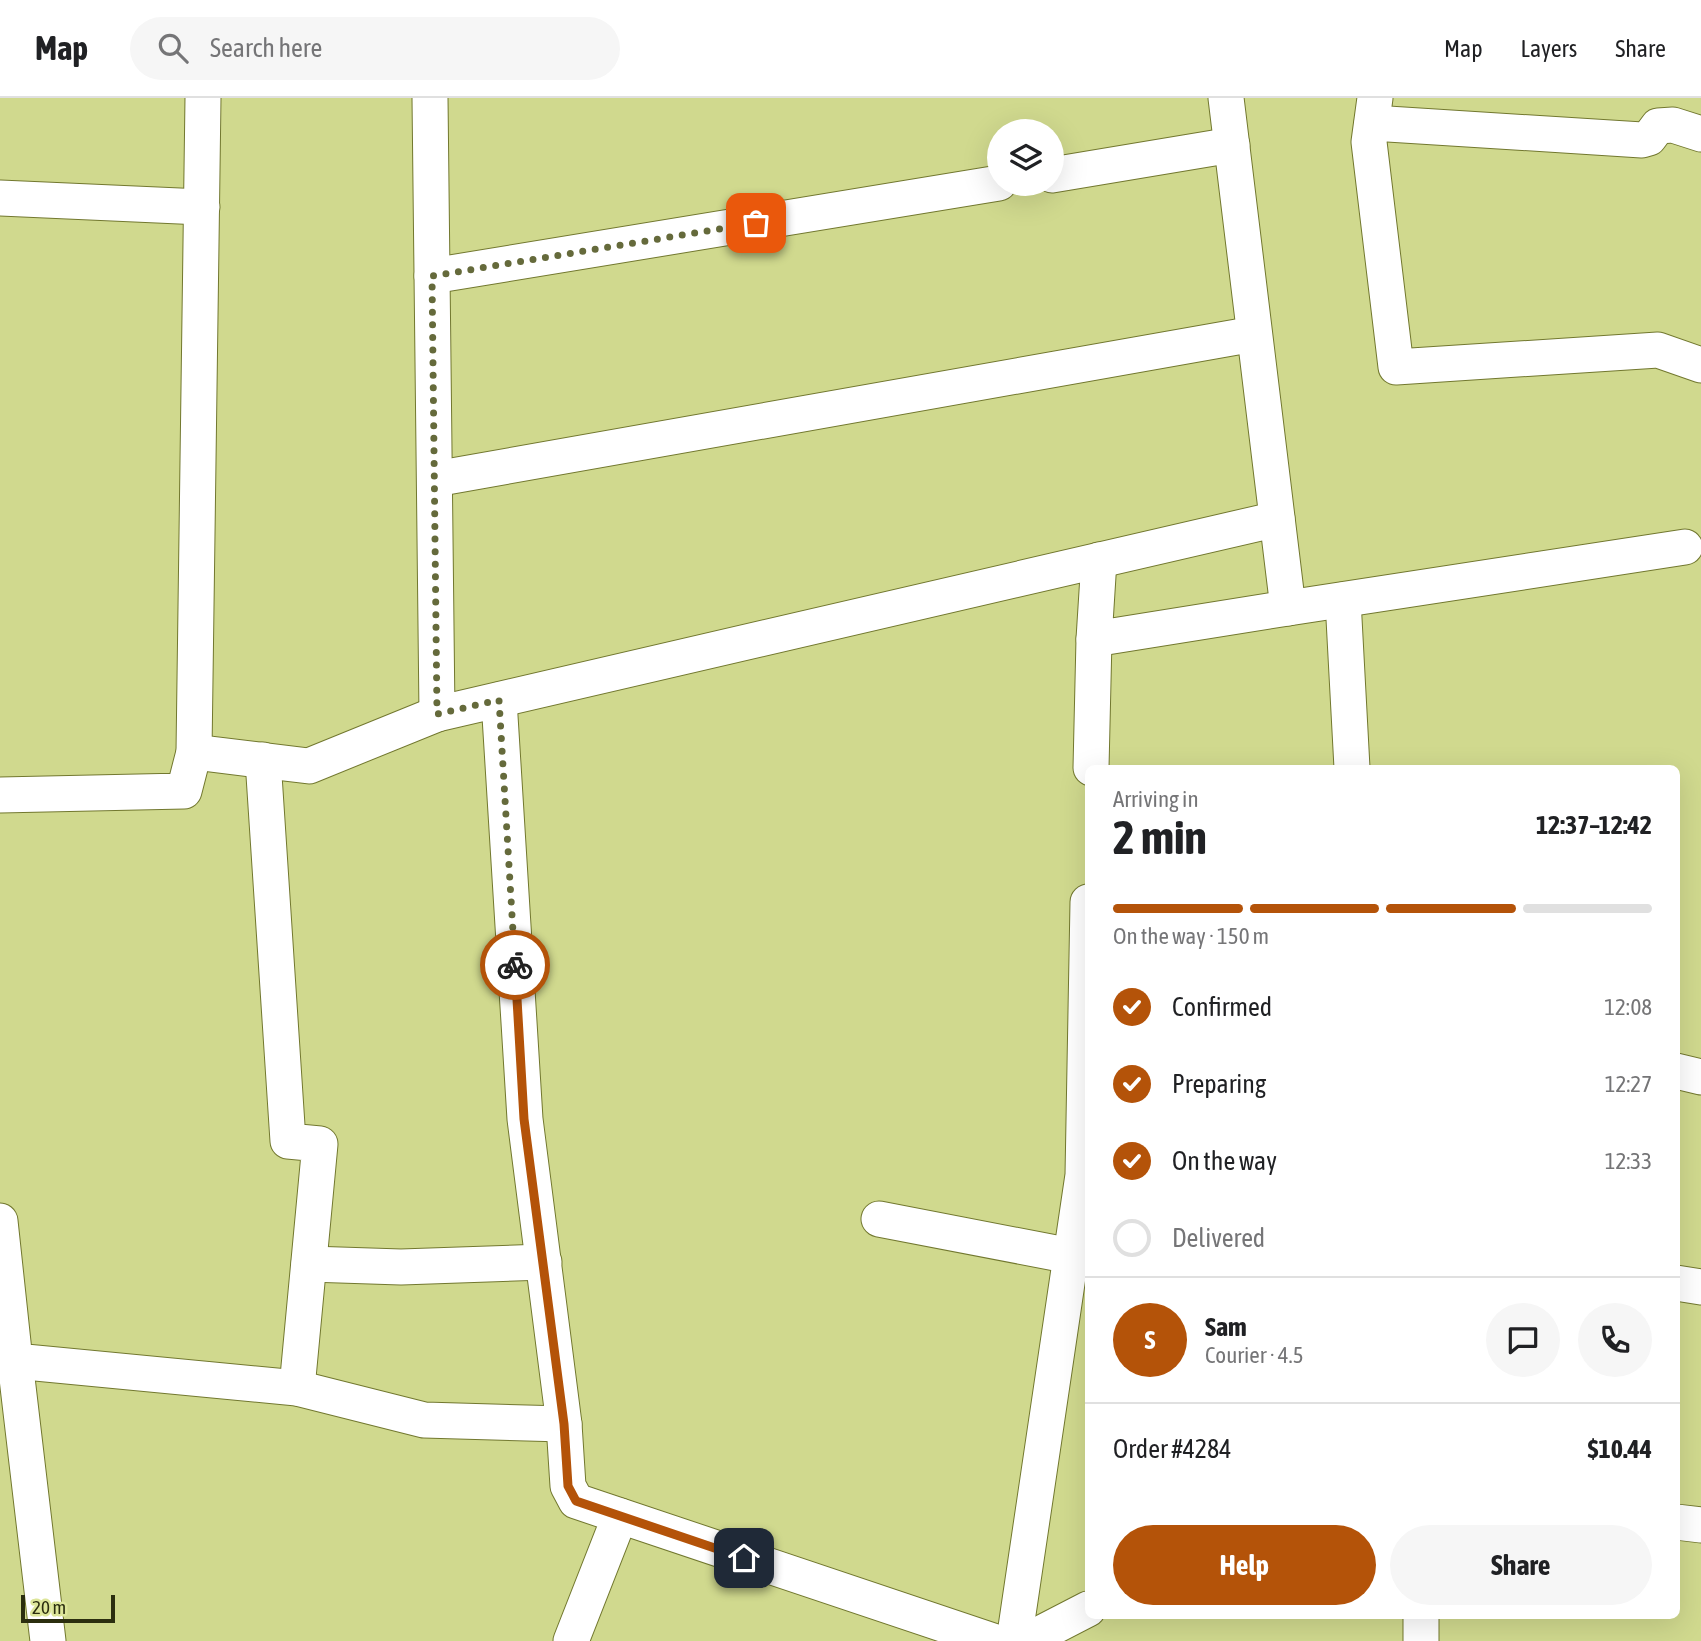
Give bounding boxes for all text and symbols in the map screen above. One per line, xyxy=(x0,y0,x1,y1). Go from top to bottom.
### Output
search box xyxy=(130,17,620,80)
text: Map xyxy=(35,29,88,67)
icon: search xyxy=(154,29,192,67)
text: Search here xyxy=(210,33,322,63)
text: Map xyxy=(1444,35,1483,62)
text: Layers xyxy=(1521,35,1577,62)
text: Share xyxy=(1615,35,1666,62)
map controls xyxy=(987,119,1064,196)
button: layers xyxy=(987,119,1064,196)
pin xyxy=(726,193,786,253)
icon: bag xyxy=(737,204,775,242)
text: Arriving in xyxy=(1113,786,1199,812)
text: 12:37–12:42 xyxy=(1536,810,1652,840)
text: 2 min xyxy=(1113,811,1207,864)
text: On the way · 150 m xyxy=(1113,923,1269,949)
courier xyxy=(480,930,550,1000)
icon: bike xyxy=(496,946,534,984)
icon: check xyxy=(1113,988,1151,1026)
text: Confirmed xyxy=(1172,992,1272,1022)
text: 12:08 xyxy=(1604,994,1652,1020)
icon: check xyxy=(1113,1065,1151,1103)
text: Preparing xyxy=(1172,1069,1266,1099)
text: 12:27 xyxy=(1605,1071,1652,1097)
icon: check xyxy=(1113,1142,1151,1180)
text: On the way xyxy=(1172,1146,1277,1176)
text: 12:33 xyxy=(1605,1148,1652,1174)
text: Delivered xyxy=(1172,1223,1265,1253)
button: chat xyxy=(1486,1303,1560,1377)
button: phone xyxy=(1578,1303,1652,1377)
text: Sam xyxy=(1205,1312,1247,1342)
text: S xyxy=(1145,1325,1155,1355)
text: Courier · 4.5 xyxy=(1205,1342,1304,1368)
text: Order #4284 xyxy=(1113,1434,1232,1464)
text: $10.44 xyxy=(1588,1434,1652,1464)
button: Help xyxy=(1113,1525,1376,1605)
button: Share xyxy=(1390,1525,1652,1605)
pin xyxy=(714,1528,774,1588)
icon: home xyxy=(725,1539,763,1577)
scale bar xyxy=(21,1592,116,1624)
text: 20 m xyxy=(32,1596,66,1618)

